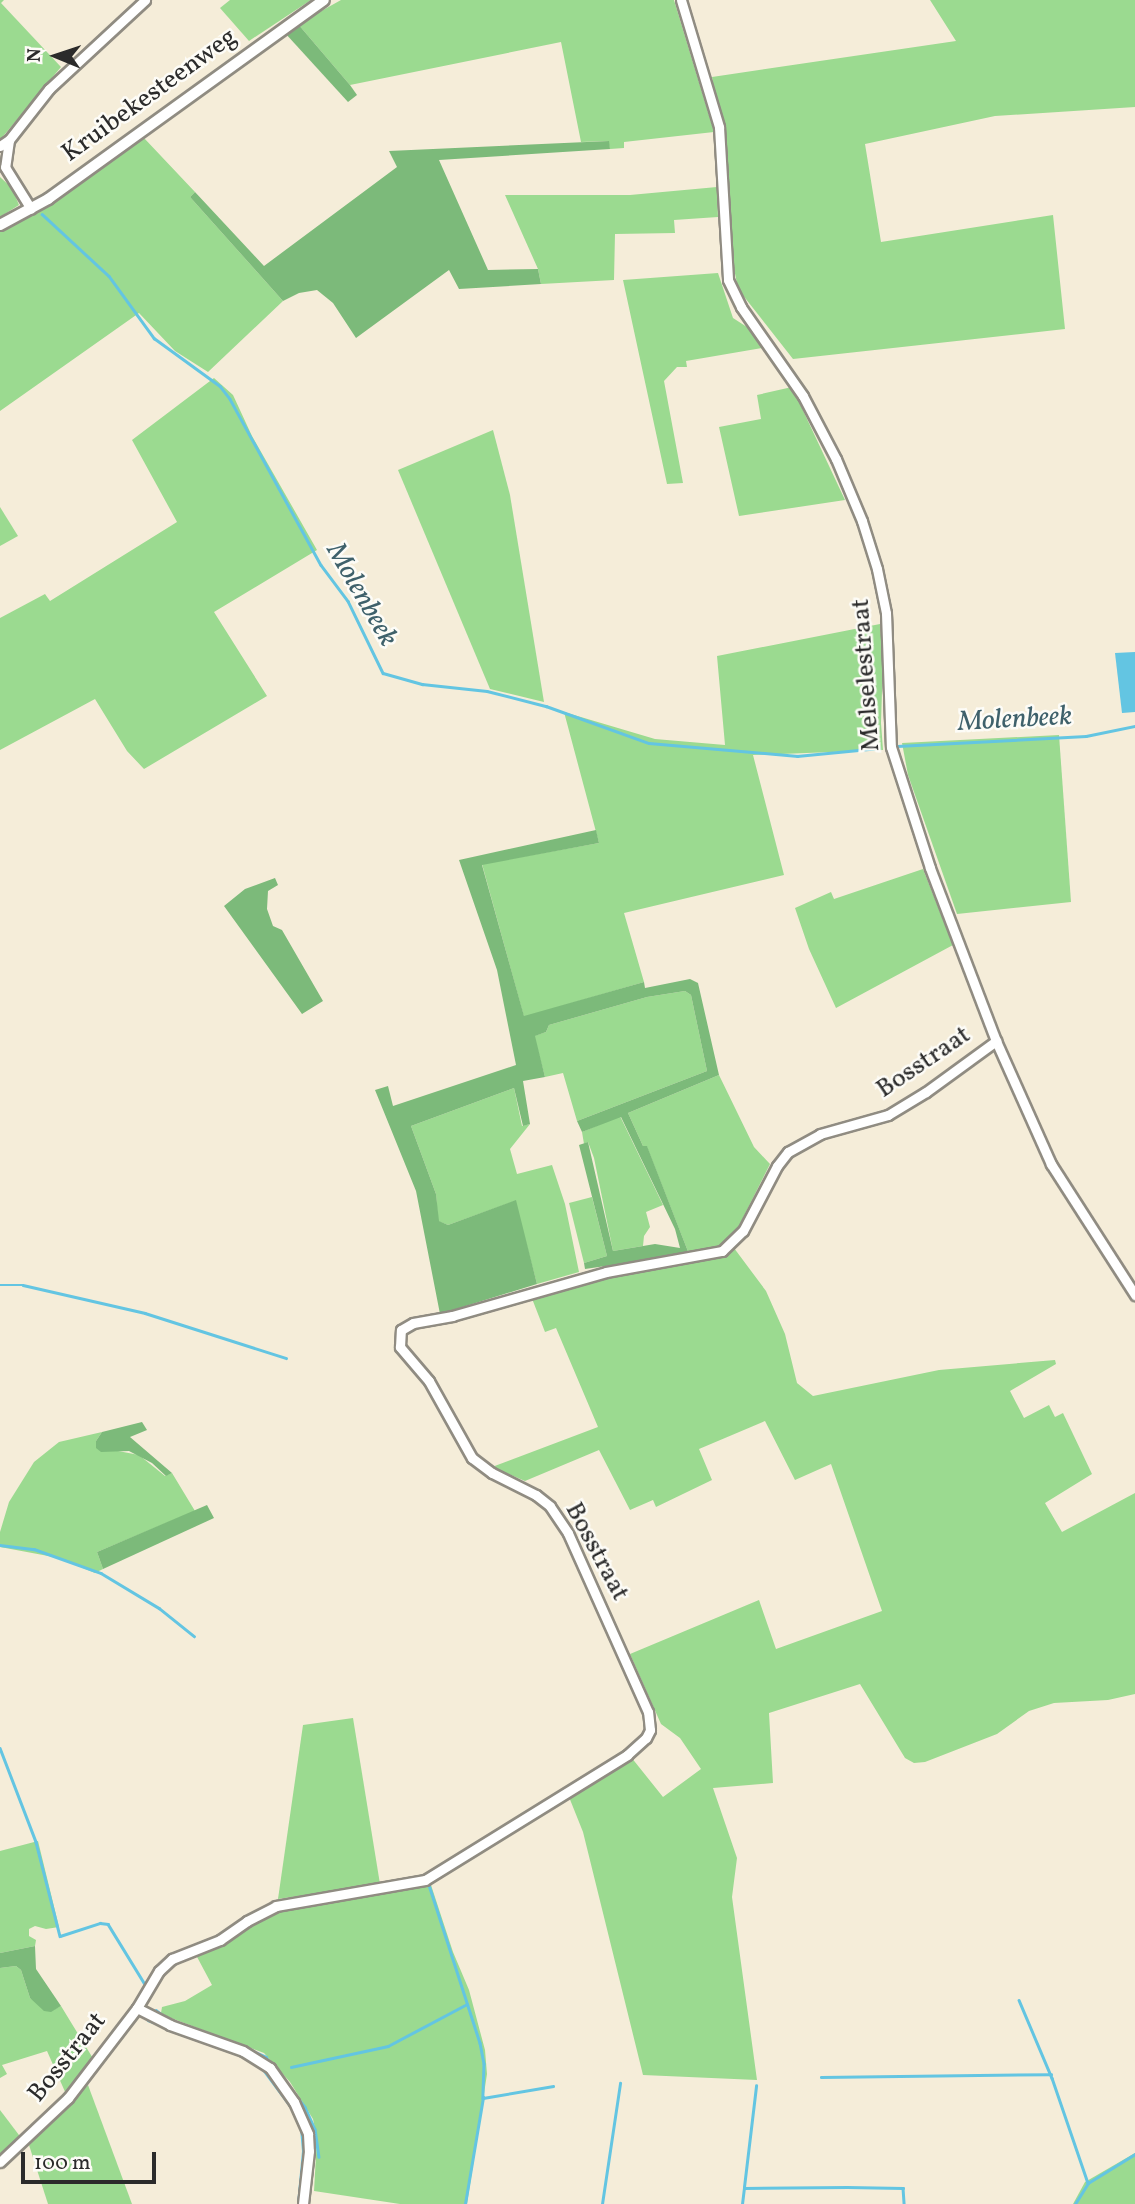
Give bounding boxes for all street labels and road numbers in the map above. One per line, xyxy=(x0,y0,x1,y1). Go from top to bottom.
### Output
street label: Kruibekesteenweg xyxy=(57,22,243,170)
street label: Melselestraat xyxy=(846,598,888,752)
street label: Bosstraat xyxy=(871,1020,977,1106)
street label: Bosstraat xyxy=(557,1497,635,1607)
street label: Bosstraat xyxy=(22,2007,114,2109)

